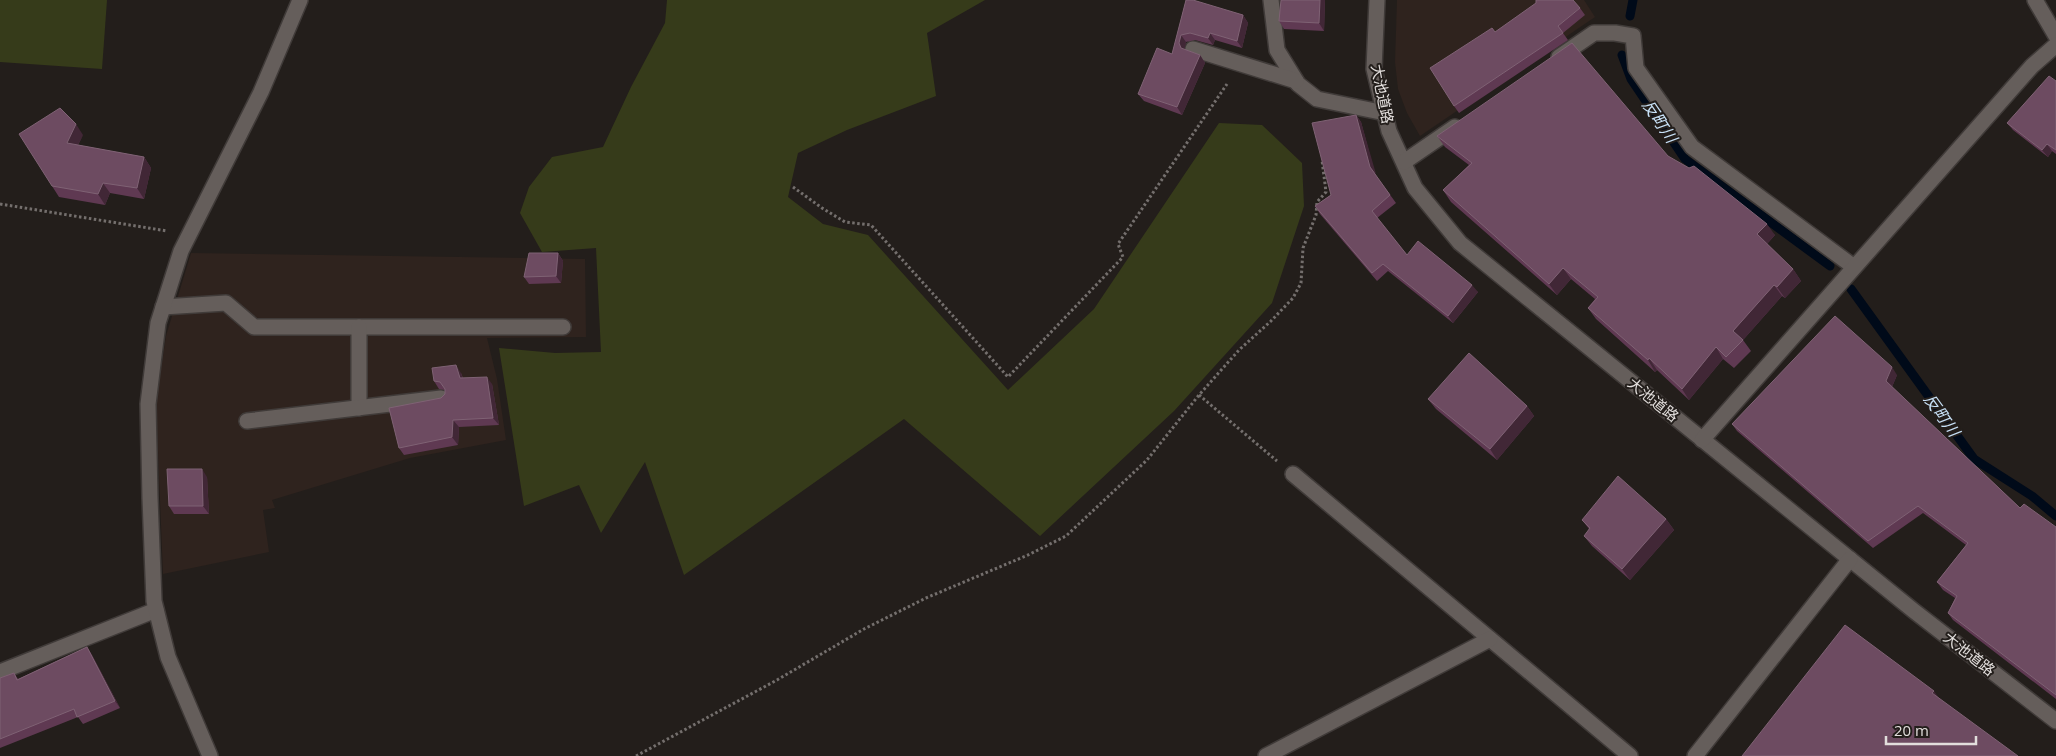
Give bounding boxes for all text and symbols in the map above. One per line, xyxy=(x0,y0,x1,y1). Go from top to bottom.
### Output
street label: 大池道路 xyxy=(1367,62,1399,125)
water label: 反町川 xyxy=(1637,95,1684,149)
street label: 大池道路 xyxy=(1624,373,1683,426)
water label: 反町川 xyxy=(1919,389,1966,442)
street label: 大池道路 xyxy=(1940,627,1999,680)
scale bar xyxy=(1886,714,1976,746)
text: 20 m xyxy=(1894,720,1929,740)

